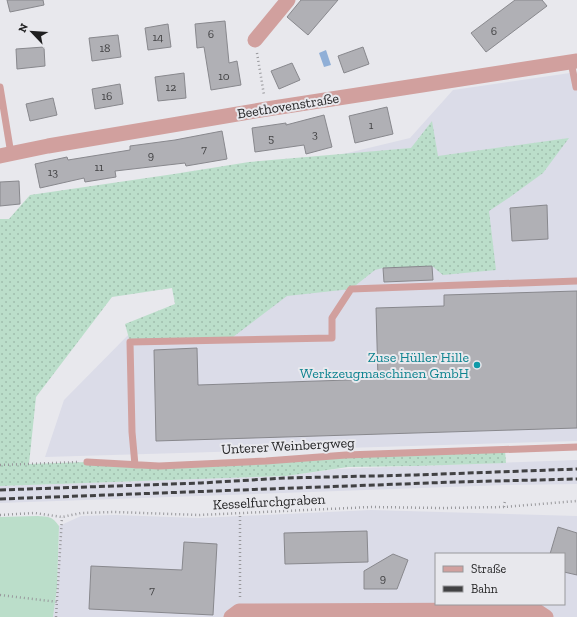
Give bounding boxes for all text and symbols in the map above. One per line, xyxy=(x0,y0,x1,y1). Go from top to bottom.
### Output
north arrow xyxy=(12,12,52,52)
text: N xyxy=(16,21,31,35)
house number: 6 xyxy=(491,24,497,38)
house number: 6 xyxy=(208,27,214,41)
house number: 14 xyxy=(152,30,164,44)
house number: 18 xyxy=(99,41,111,55)
house number: 10 xyxy=(218,69,230,83)
house number: 12 xyxy=(166,80,176,94)
house number: 16 xyxy=(102,89,113,103)
street label: Beethovenstraße xyxy=(236,90,340,122)
house number: 1 xyxy=(369,118,374,132)
house number: 3 xyxy=(312,127,318,141)
house number: 5 xyxy=(268,131,274,145)
house number: 7 xyxy=(201,142,207,156)
house number: 9 xyxy=(148,148,154,162)
house number: 11 xyxy=(94,160,104,174)
house number: 13 xyxy=(48,165,58,179)
place label: Zuse Hüller Hille Werkzeugmaschinen GmbH xyxy=(300,349,469,382)
marker: Zuse Hüller Hille Werkzeugmaschinen GmbH xyxy=(472,360,482,370)
street label: Unterer Weinbergweg xyxy=(221,434,356,458)
street label: Kesselfurchgraben xyxy=(212,491,326,513)
legend xyxy=(435,553,565,605)
text: Straße xyxy=(471,562,507,576)
house number: 9 xyxy=(380,571,386,585)
text: Bahn xyxy=(471,582,498,596)
house number: 7 xyxy=(149,583,155,597)

